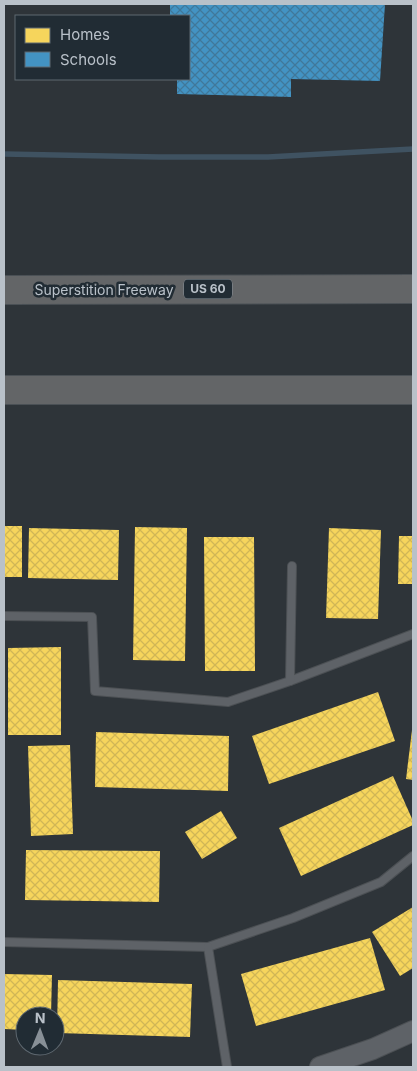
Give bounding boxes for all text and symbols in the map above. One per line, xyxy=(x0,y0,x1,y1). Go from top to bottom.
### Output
legend xyxy=(15,15,190,80)
text: Homes xyxy=(60,25,110,44)
text: Schools xyxy=(60,50,117,69)
road number: US 60 xyxy=(184,280,232,298)
street label: Superstition Freeway xyxy=(34,281,174,298)
north arrow xyxy=(15,1006,65,1056)
text: N xyxy=(35,1009,46,1026)

